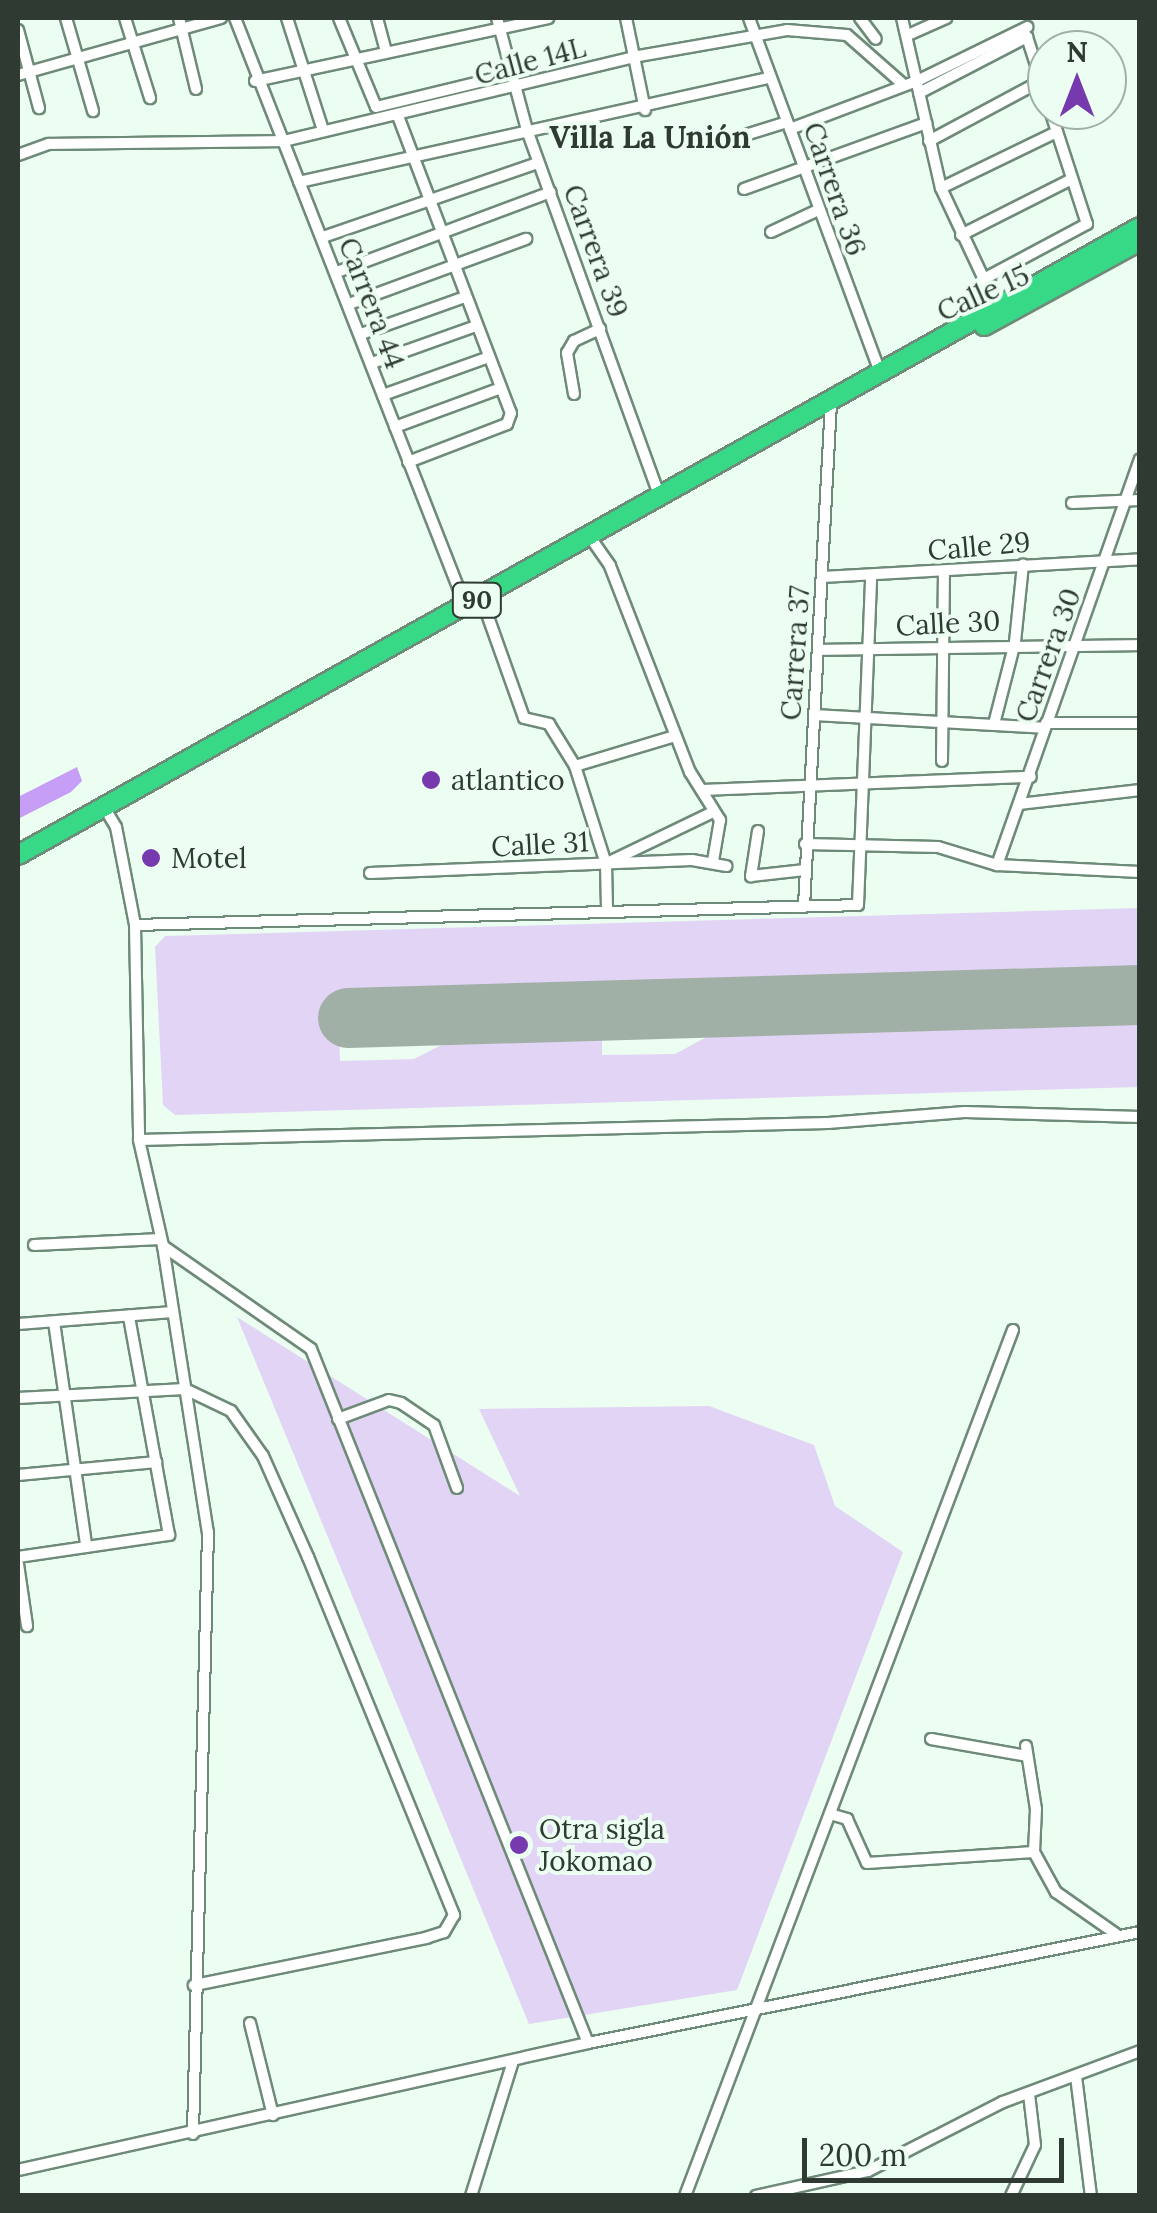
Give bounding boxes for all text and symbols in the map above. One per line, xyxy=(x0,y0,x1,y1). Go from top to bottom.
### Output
street label: Calle 14L xyxy=(471,30,589,92)
north arrow xyxy=(1027,30,1127,130)
text: N xyxy=(1066,34,1088,70)
street label: Carrera 36 xyxy=(797,118,873,260)
district label: Villa La Unión xyxy=(549,119,751,155)
street label: Carrera 39 xyxy=(556,180,636,322)
street label: Carrera 44 xyxy=(332,233,412,373)
street label: Calle 15 xyxy=(932,258,1034,328)
street label: Calle 29 xyxy=(926,525,1032,567)
road number: 90 xyxy=(450,580,504,620)
street label: Carrera 30 xyxy=(1008,583,1088,727)
street label: Carrera 37 xyxy=(774,585,816,721)
street label: Calle 30 xyxy=(895,603,1001,643)
place label: atlantico xyxy=(451,763,565,797)
marker: atlantico xyxy=(420,769,442,791)
street label: Calle 31 xyxy=(490,825,590,863)
place label: Motel xyxy=(171,841,247,875)
marker: Motel xyxy=(140,847,162,869)
place label: Otra sigla Jokomao xyxy=(539,1812,665,1878)
marker: Otra sigla Jokomao xyxy=(508,1834,530,1856)
scale bar xyxy=(807,2118,1070,2180)
text: 200 m xyxy=(819,2136,907,2174)

